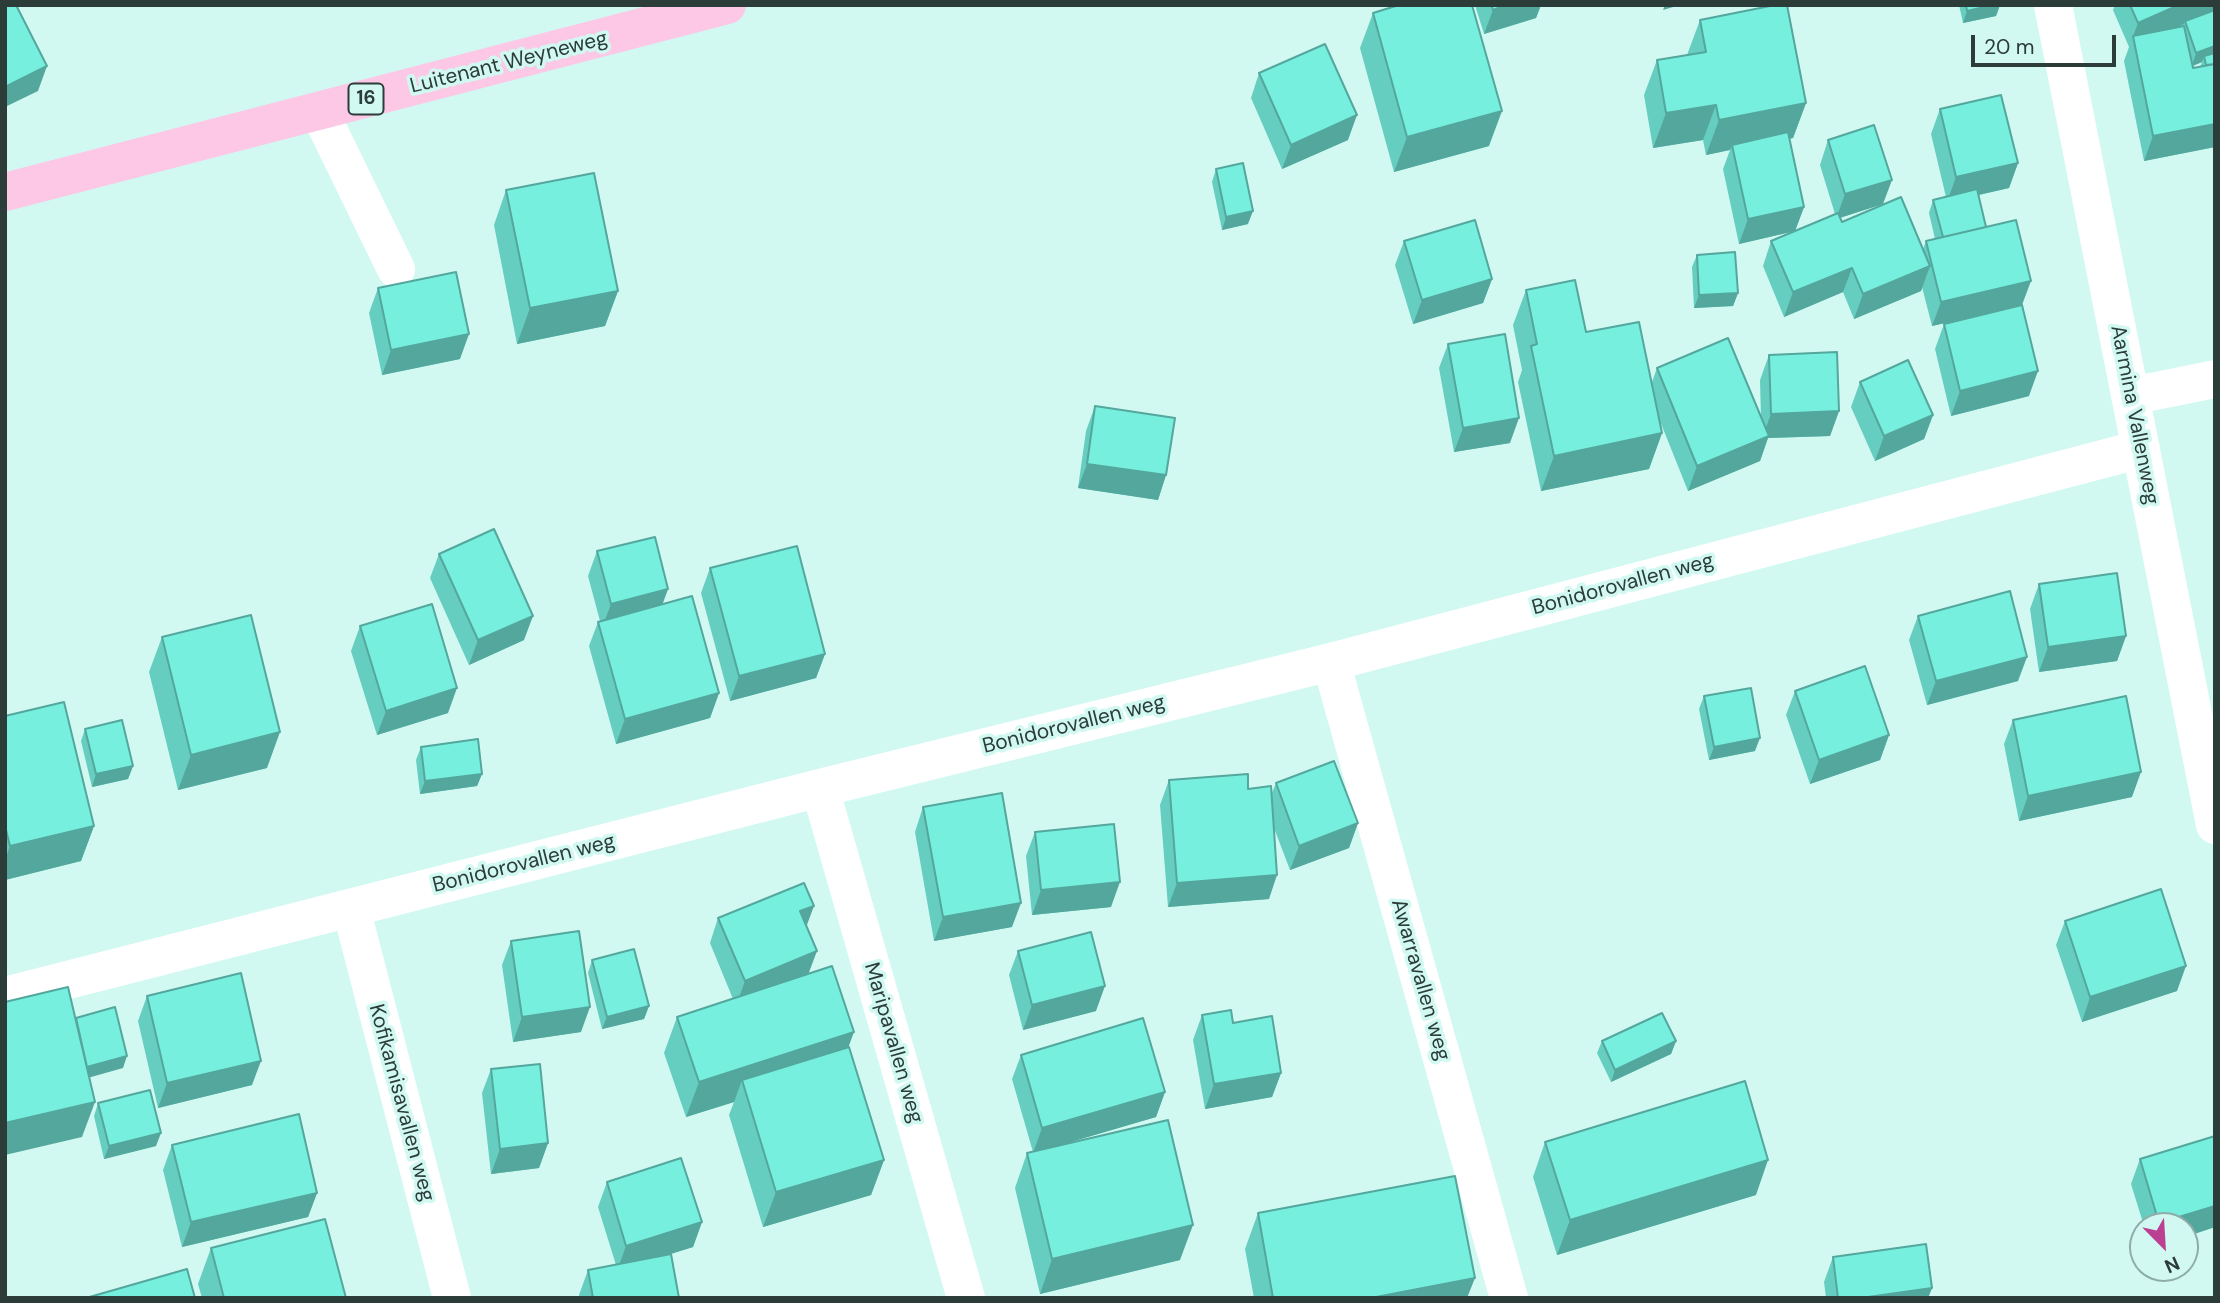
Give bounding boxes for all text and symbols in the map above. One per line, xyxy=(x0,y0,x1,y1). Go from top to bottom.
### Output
scale bar xyxy=(1975,21,2120,65)
street label: Luitenant Weyneweg xyxy=(408,26,610,100)
text: 20 m xyxy=(1984,33,2035,61)
road number: 16 xyxy=(348,83,384,114)
street label: Aarmina Vallenweg xyxy=(2104,323,2164,507)
street label: Bonidorovallen weg xyxy=(1529,549,1717,621)
street label: Bonidorovallen weg xyxy=(980,690,1168,760)
street label: Bonidorovallen weg xyxy=(430,829,618,899)
street label: Awarravallen weg xyxy=(1385,896,1455,1064)
street label: Maripavallen weg xyxy=(858,960,928,1126)
street label: Kofikamisavallen weg xyxy=(363,1002,439,1204)
north arrow xyxy=(2129,1212,2199,1282)
text: N xyxy=(2161,1251,2183,1279)

